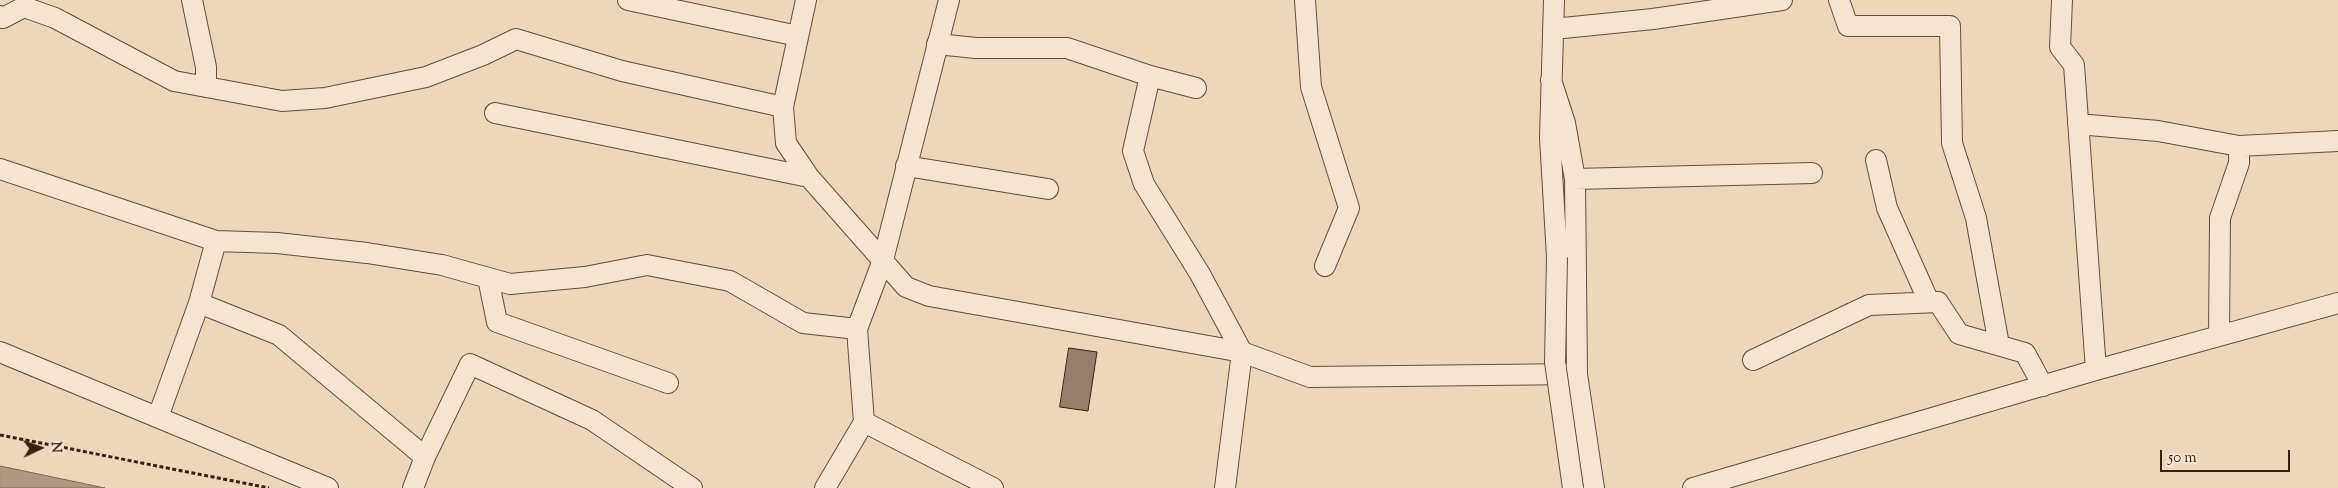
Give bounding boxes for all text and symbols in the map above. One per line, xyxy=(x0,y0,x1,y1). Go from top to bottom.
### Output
north arrow xyxy=(15,423,65,473)
scale bar xyxy=(2163,440,2293,472)
text: N xyxy=(45,441,65,453)
text: 50 m xyxy=(2168,448,2197,469)

